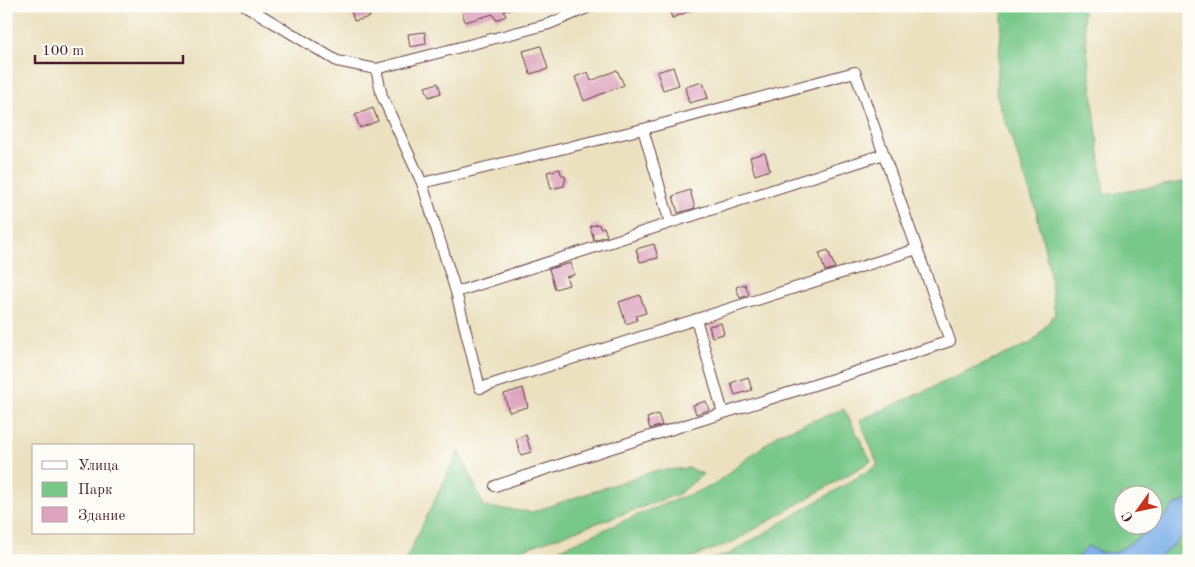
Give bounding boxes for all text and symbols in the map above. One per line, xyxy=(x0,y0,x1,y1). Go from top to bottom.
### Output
scale bar xyxy=(35,32,182,64)
text: 100 m xyxy=(42,44,84,59)
legend xyxy=(32,444,195,534)
text: Улица xyxy=(78,459,119,474)
text: Парк xyxy=(78,483,113,498)
north arrow xyxy=(1112,484,1162,534)
text: Здание xyxy=(78,509,125,524)
text: С xyxy=(1120,509,1136,524)

